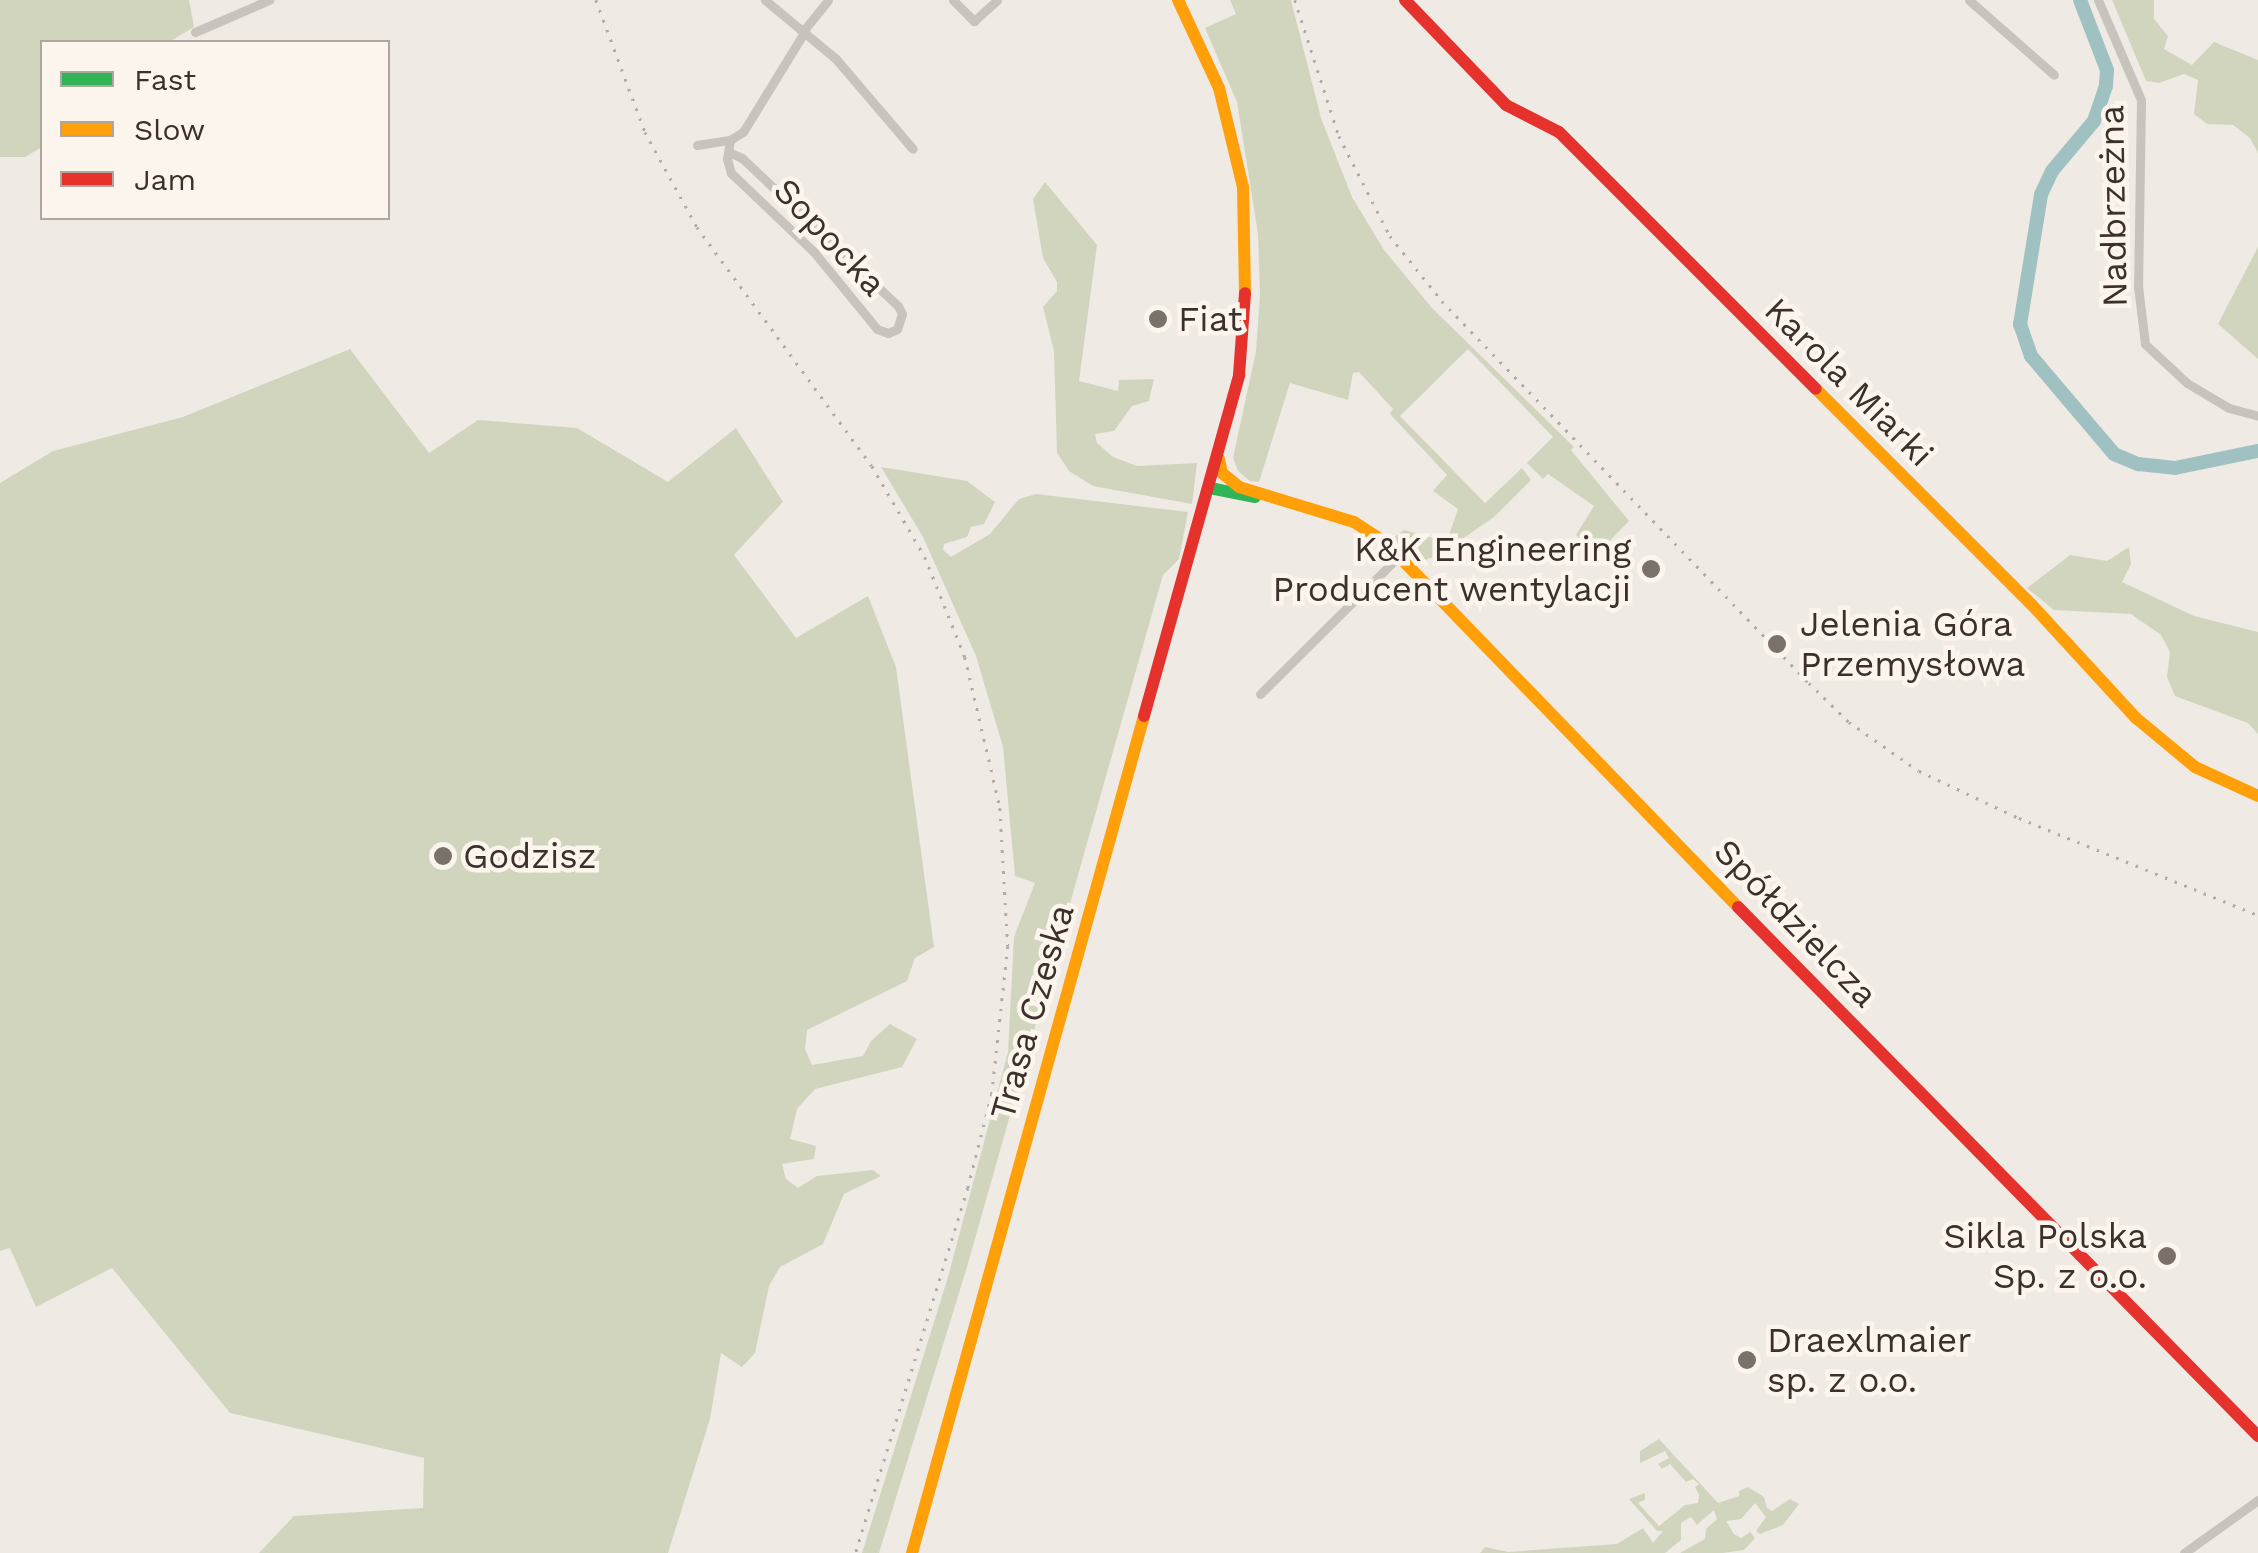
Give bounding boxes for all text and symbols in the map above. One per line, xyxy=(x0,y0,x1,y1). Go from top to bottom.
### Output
legend xyxy=(40,40,390,220)
text: Fast xyxy=(134,62,196,97)
street label: Nadbrzeżna xyxy=(2090,105,2136,307)
text: Slow xyxy=(134,112,205,147)
text: Jam xyxy=(134,162,196,197)
street label: Sopocka xyxy=(765,170,895,304)
street label: Karola Miarki xyxy=(1756,289,1942,475)
place label: Fiat xyxy=(1178,298,1242,340)
marker: Fiat xyxy=(1147,308,1169,330)
place label: K&K Engineering Producent wentylacji xyxy=(1272,528,1631,610)
marker: K&K Engineering Producent wentylacji xyxy=(1640,558,1662,580)
place label: Jelenia Góra Przemysłowa xyxy=(1800,603,2025,685)
marker: Jelenia Góra Przemysłowa xyxy=(1764,631,1790,657)
street label: Spółdzielcza xyxy=(1705,830,1887,1016)
place label: Godzisz xyxy=(463,835,596,877)
marker: Godzisz xyxy=(432,845,454,867)
street label: Trasa Czeska xyxy=(981,899,1083,1125)
place label: Sikla Polska Sp. z o.o. xyxy=(1943,1215,2147,1297)
marker: Sikla Polska Sp. z o.o. xyxy=(2156,1245,2178,1267)
place label: Draexlmaier sp. z o.o. xyxy=(1767,1319,1972,1401)
marker: Draexlmaier sp. z o.o. xyxy=(1736,1349,1758,1371)

